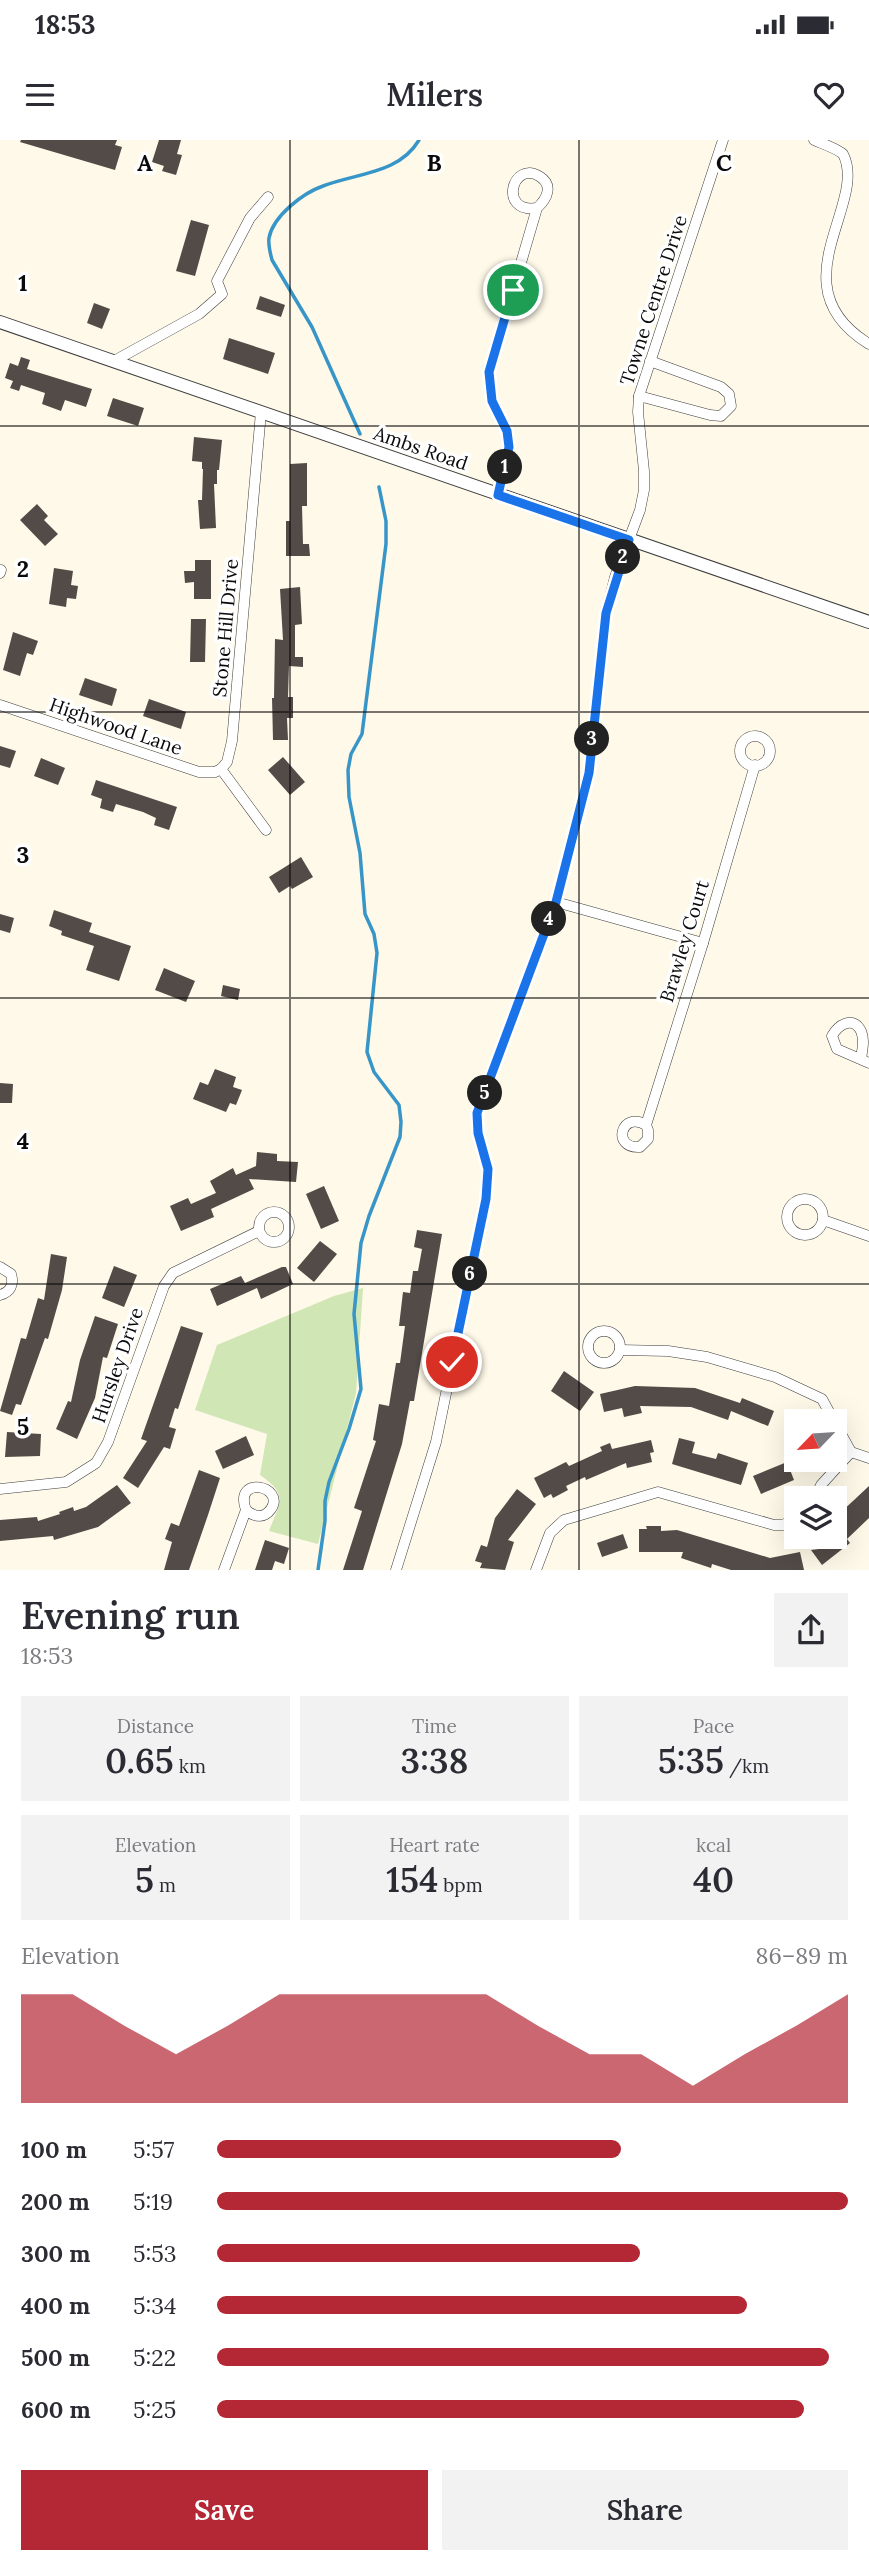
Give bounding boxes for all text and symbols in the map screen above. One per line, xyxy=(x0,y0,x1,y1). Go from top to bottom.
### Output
text: 18:53 xyxy=(35,8,96,41)
text: Milers xyxy=(386,74,483,115)
icon: menu xyxy=(21,76,59,114)
icon: heart xyxy=(810,76,848,114)
text: A xyxy=(137,148,153,177)
text: B xyxy=(426,148,442,177)
text: C xyxy=(716,148,732,177)
street label: Towne Centre Drive xyxy=(614,212,692,388)
pin xyxy=(483,260,543,320)
text: 1 xyxy=(18,268,28,297)
icon: arrive xyxy=(494,271,532,309)
street label: Ambs Road xyxy=(370,420,471,475)
pin: 1 xyxy=(488,450,522,484)
text: 1 xyxy=(501,454,508,478)
pin: 2 xyxy=(606,540,640,574)
text: 2 xyxy=(617,544,628,568)
text: 2 xyxy=(17,554,29,583)
street label: Stone Hill Drive xyxy=(207,558,243,698)
street label: Highwood Lane xyxy=(46,692,186,760)
pin: 3 xyxy=(574,722,610,756)
text: 3 xyxy=(586,726,597,750)
text: 3 xyxy=(17,840,29,869)
street label: Brawley Court xyxy=(654,876,714,1005)
pin: 4 xyxy=(532,902,566,936)
text: 4 xyxy=(543,906,554,930)
pin: 5 xyxy=(468,1076,503,1110)
text: 5 xyxy=(479,1080,490,1104)
text: 4 xyxy=(17,1126,29,1155)
pin: 6 xyxy=(452,1256,488,1292)
text: 6 xyxy=(464,1261,475,1285)
street label: Hursley Drive xyxy=(86,1304,148,1426)
pin xyxy=(422,1332,482,1392)
icon: check xyxy=(433,1343,471,1381)
north arrow xyxy=(784,1409,847,1472)
map controls xyxy=(784,1409,847,1549)
text: 5 xyxy=(17,1412,29,1441)
button: layers xyxy=(784,1486,847,1549)
text: Evening run xyxy=(21,1591,240,1639)
button: share xyxy=(774,1593,848,1667)
text: 18:53 xyxy=(21,1641,73,1670)
text: Distance xyxy=(117,1714,194,1738)
text: Time xyxy=(412,1714,457,1738)
text: Pace xyxy=(693,1714,734,1738)
text: 0.65 xyxy=(105,1738,174,1783)
text: 3:38 xyxy=(401,1738,468,1783)
text: 5:35 xyxy=(658,1738,724,1783)
text: km xyxy=(174,1754,206,1778)
text: /km xyxy=(724,1754,769,1778)
text: Elevation xyxy=(115,1833,196,1857)
text: Heart rate xyxy=(389,1833,480,1857)
text: kcal xyxy=(696,1833,731,1857)
text: 5 xyxy=(135,1857,154,1902)
text: 154 xyxy=(386,1857,438,1902)
text: 40 xyxy=(693,1857,734,1902)
text: m xyxy=(154,1873,176,1897)
text: bpm xyxy=(438,1873,483,1897)
text: Elevation xyxy=(21,1941,120,1970)
text: 86–89 m xyxy=(756,1941,848,1970)
text: 100 m xyxy=(21,2135,87,2164)
text: 5:57 xyxy=(133,2135,174,2164)
text: 200 m xyxy=(21,2187,90,2216)
text: 5:19 xyxy=(133,2187,173,2216)
text: 300 m xyxy=(21,2239,90,2268)
text: 5:53 xyxy=(133,2239,177,2268)
text: 400 m xyxy=(21,2291,90,2320)
text: 5:34 xyxy=(133,2291,177,2320)
text: 500 m xyxy=(21,2343,90,2372)
text: 5:22 xyxy=(133,2343,176,2372)
text: 600 m xyxy=(21,2395,91,2424)
text: 5:25 xyxy=(133,2395,176,2424)
button: Save xyxy=(21,2470,428,2550)
button: Share xyxy=(442,2470,848,2550)

